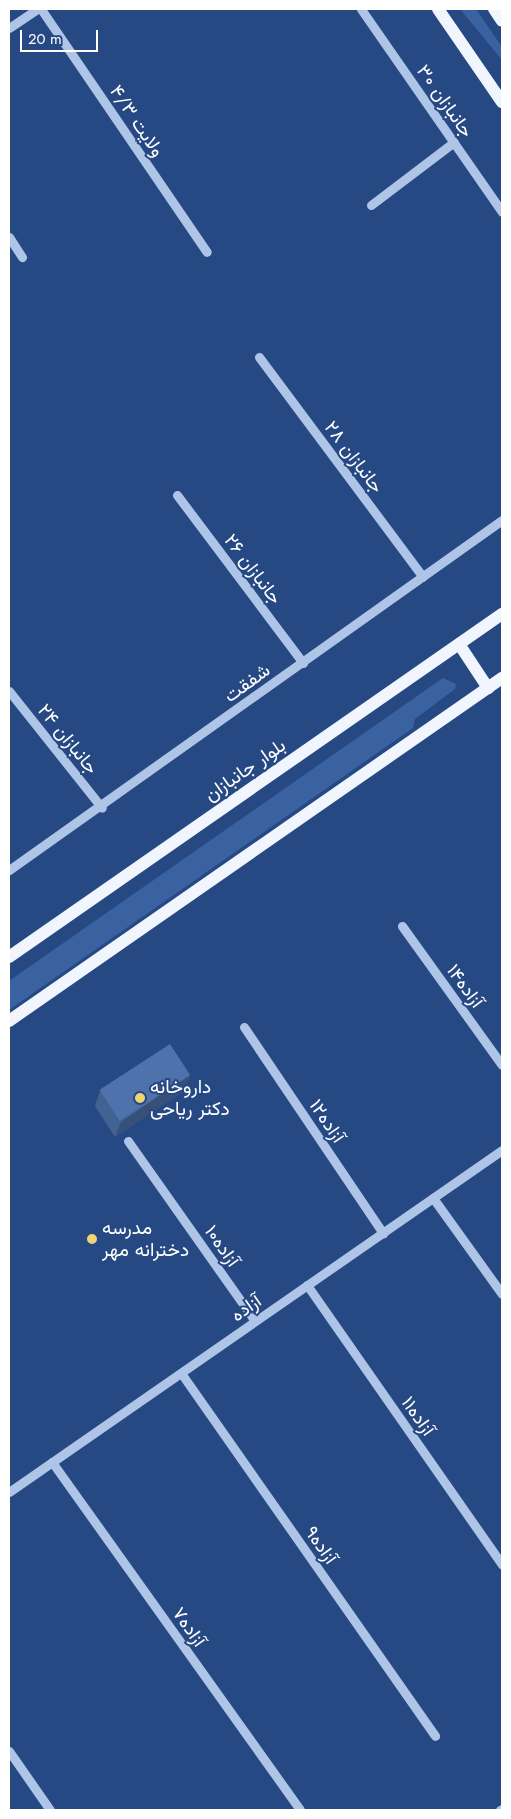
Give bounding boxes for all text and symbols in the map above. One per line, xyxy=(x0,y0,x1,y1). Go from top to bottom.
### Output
scale bar xyxy=(22,20,100,52)
text: 20 m xyxy=(28,28,62,50)
street label: جانبازان ۳۰ xyxy=(412,60,478,142)
street label: ولایت ۴/۳ xyxy=(105,81,169,161)
street label: جانبازان ۲۸ xyxy=(320,417,388,497)
street label: جانبازان ۲۶ xyxy=(219,529,287,609)
street label: شفقت xyxy=(219,659,275,707)
street label: جانبازان ۲۴ xyxy=(33,699,103,779)
street label: بلوار جانبازان xyxy=(200,734,290,806)
street label: آزاده۱۴ xyxy=(442,960,488,1012)
place label: داروخانه دکتر ریاحی xyxy=(150,1076,230,1120)
marker: داروخانه دکتر ریاحی xyxy=(134,1092,146,1104)
street label: آزاده۱۲ xyxy=(304,1095,350,1147)
place label: مدرسه دخترانه مهر xyxy=(102,1217,189,1261)
street label: آزاده۱۰ xyxy=(200,1221,244,1271)
marker: مدرسه دخترانه مهر xyxy=(86,1233,98,1245)
street label: آزاده xyxy=(226,1289,266,1327)
street label: آزاده۱۱ xyxy=(396,1392,440,1440)
street label: آزاده۹ xyxy=(300,1522,342,1568)
street label: آزاده۷ xyxy=(167,1603,211,1651)

